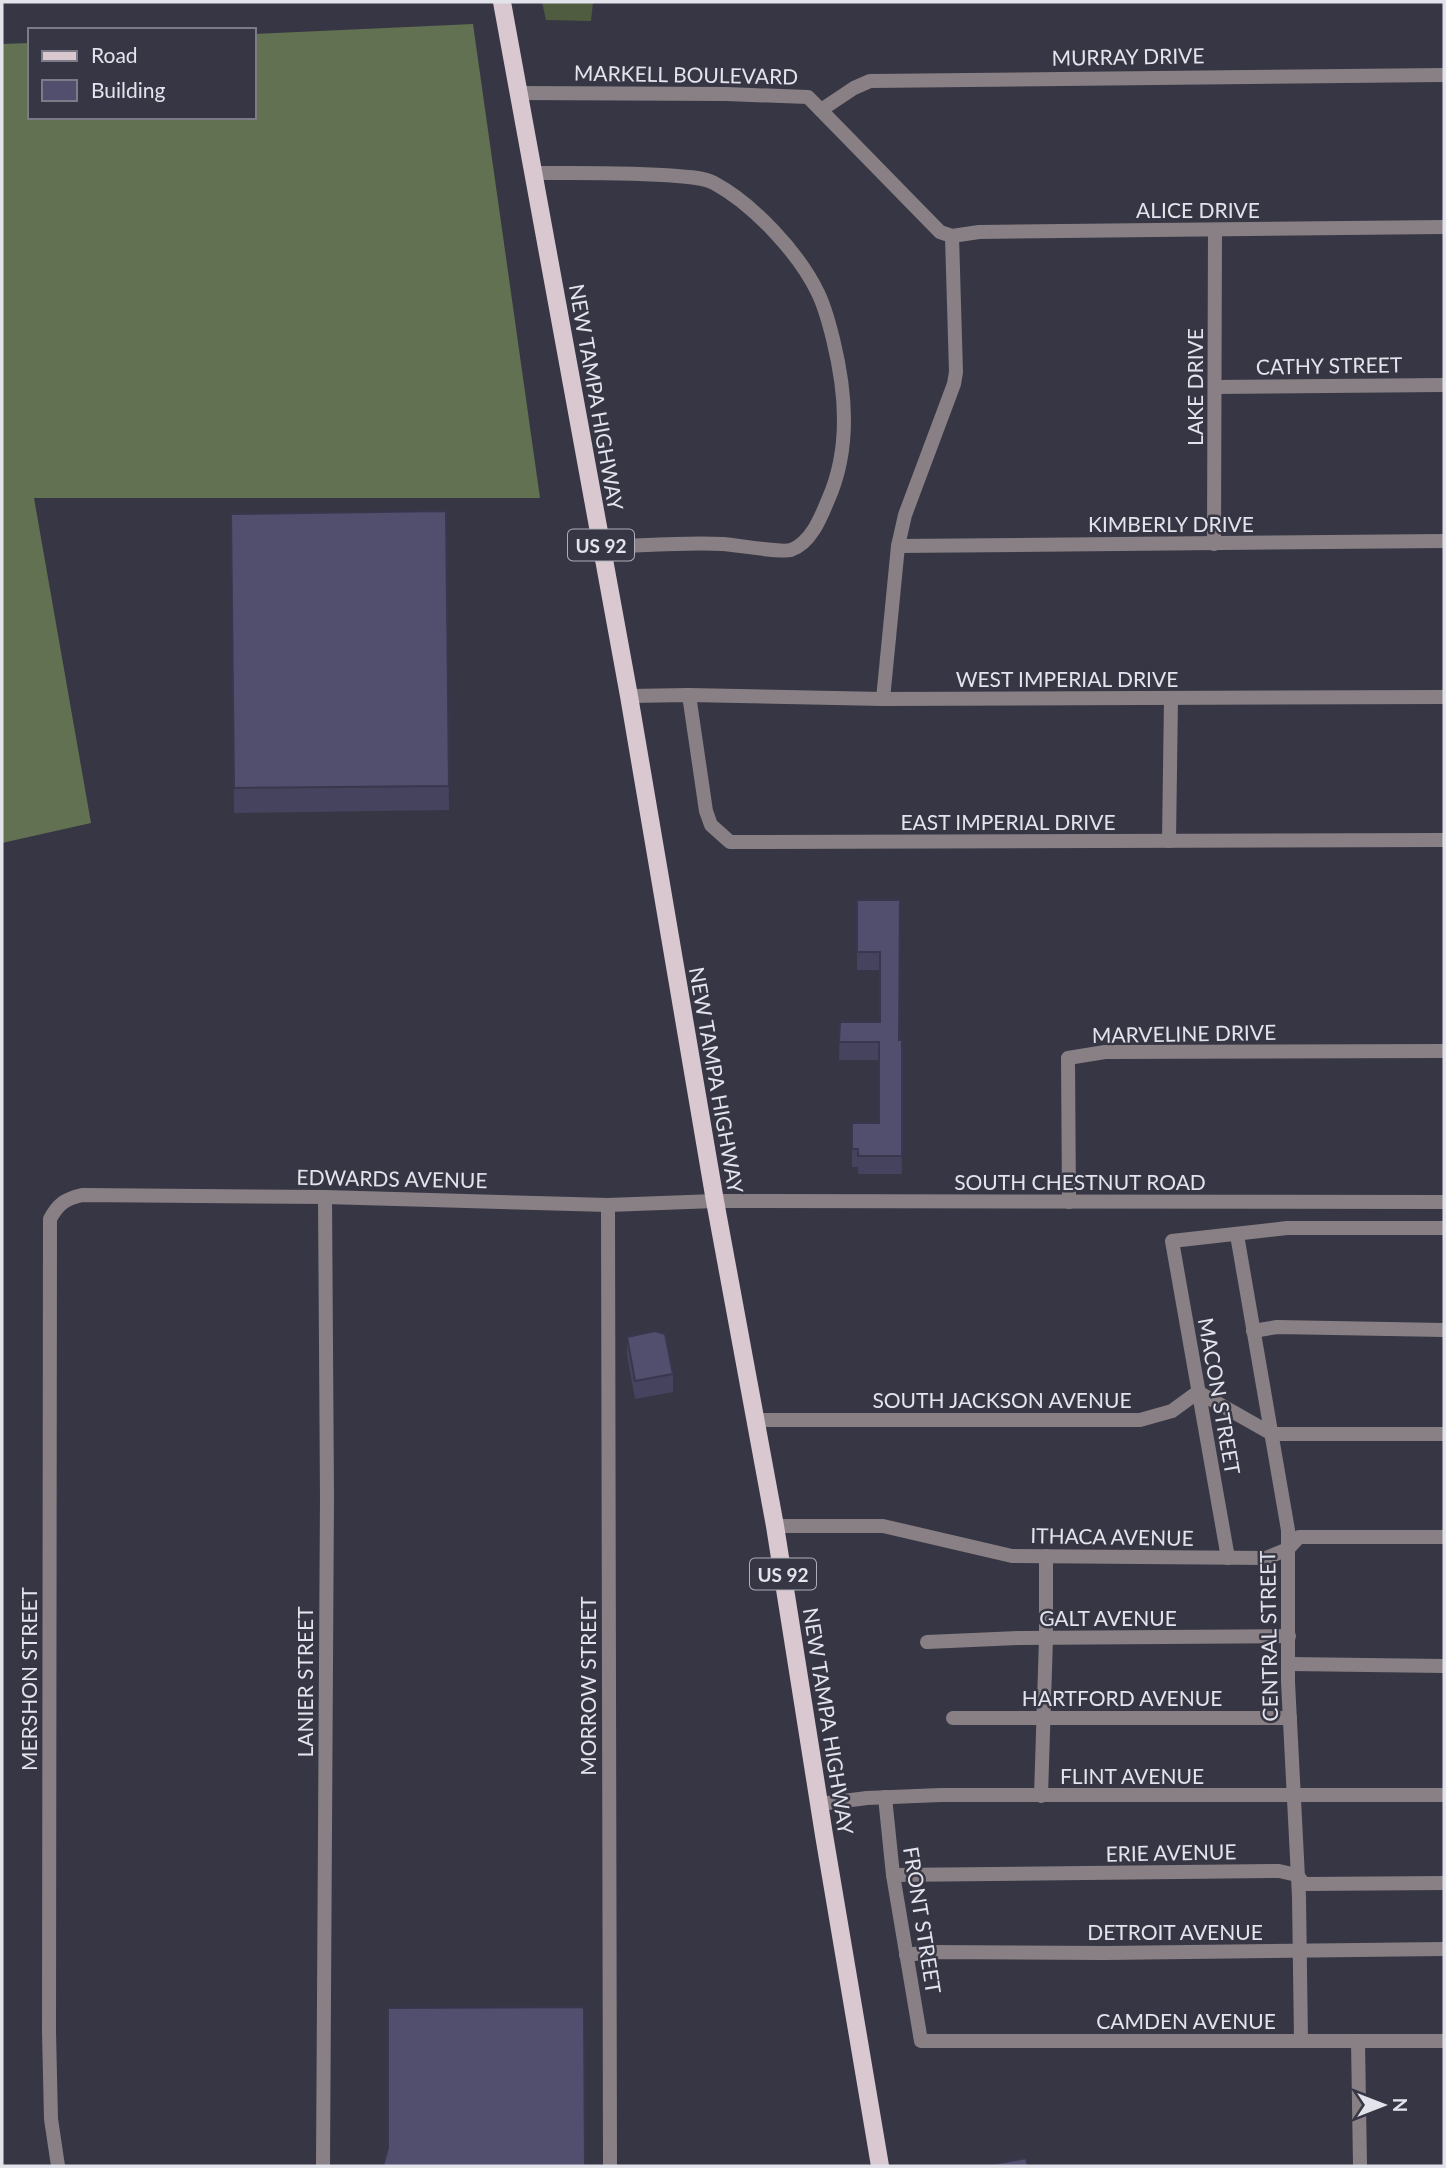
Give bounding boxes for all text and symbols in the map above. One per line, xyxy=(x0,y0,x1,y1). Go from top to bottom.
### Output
legend xyxy=(28,28,256,119)
text: Road xyxy=(91,42,138,67)
street label: MURRAY DRIVE xyxy=(1051,42,1205,70)
street label: MARKELL BOULEVARD xyxy=(574,60,798,88)
text: Building xyxy=(91,77,166,102)
street label: ALICE DRIVE xyxy=(1136,197,1260,222)
street label: NEW TAMPA HIGHWAY xyxy=(565,282,629,513)
street label: LAKE DRIVE xyxy=(1182,328,1207,446)
street label: CATHY STREET xyxy=(1256,351,1403,379)
street label: KIMBERLY DRIVE xyxy=(1088,511,1254,536)
road number: US 92 xyxy=(568,530,634,560)
street label: WEST IMPERIAL DRIVE xyxy=(956,666,1178,691)
street label: EAST IMPERIAL DRIVE xyxy=(900,809,1116,834)
street label: NEW TAMPA HIGHWAY xyxy=(685,965,749,1196)
street label: MARVELINE DRIVE xyxy=(1092,1019,1276,1047)
street label: EDWARDS AVENUE xyxy=(296,1164,488,1192)
street label: SOUTH CHESTNUT ROAD xyxy=(954,1169,1206,1194)
street label: MACON STREET xyxy=(1194,1316,1246,1477)
street label: SOUTH JACKSON AVENUE xyxy=(872,1387,1132,1412)
street label: ITHACA AVENUE xyxy=(1030,1522,1194,1550)
street label: CENTRAL STREET xyxy=(1254,1550,1282,1722)
road number: US 92 xyxy=(750,1558,816,1590)
street label: MERSHON STREET xyxy=(16,1586,41,1771)
street label: MORROW STREET xyxy=(575,1596,600,1776)
street label: GALT AVENUE xyxy=(1039,1605,1177,1630)
street label: LANIER STREET xyxy=(292,1606,317,1758)
street label: NEW TAMPA HIGHWAY xyxy=(799,1606,859,1837)
street label: HARTFORD AVENUE xyxy=(1022,1685,1222,1710)
street label: FLINT AVENUE xyxy=(1060,1763,1204,1788)
street label: ERIE AVENUE xyxy=(1105,1838,1237,1866)
street label: FRONT STREET xyxy=(899,1845,947,1996)
street label: DETROIT AVENUE xyxy=(1087,1919,1263,1944)
street label: CAMDEN AVENUE xyxy=(1096,2008,1276,2033)
north arrow xyxy=(1348,2070,1418,2140)
text: N xyxy=(1389,2098,1412,2112)

